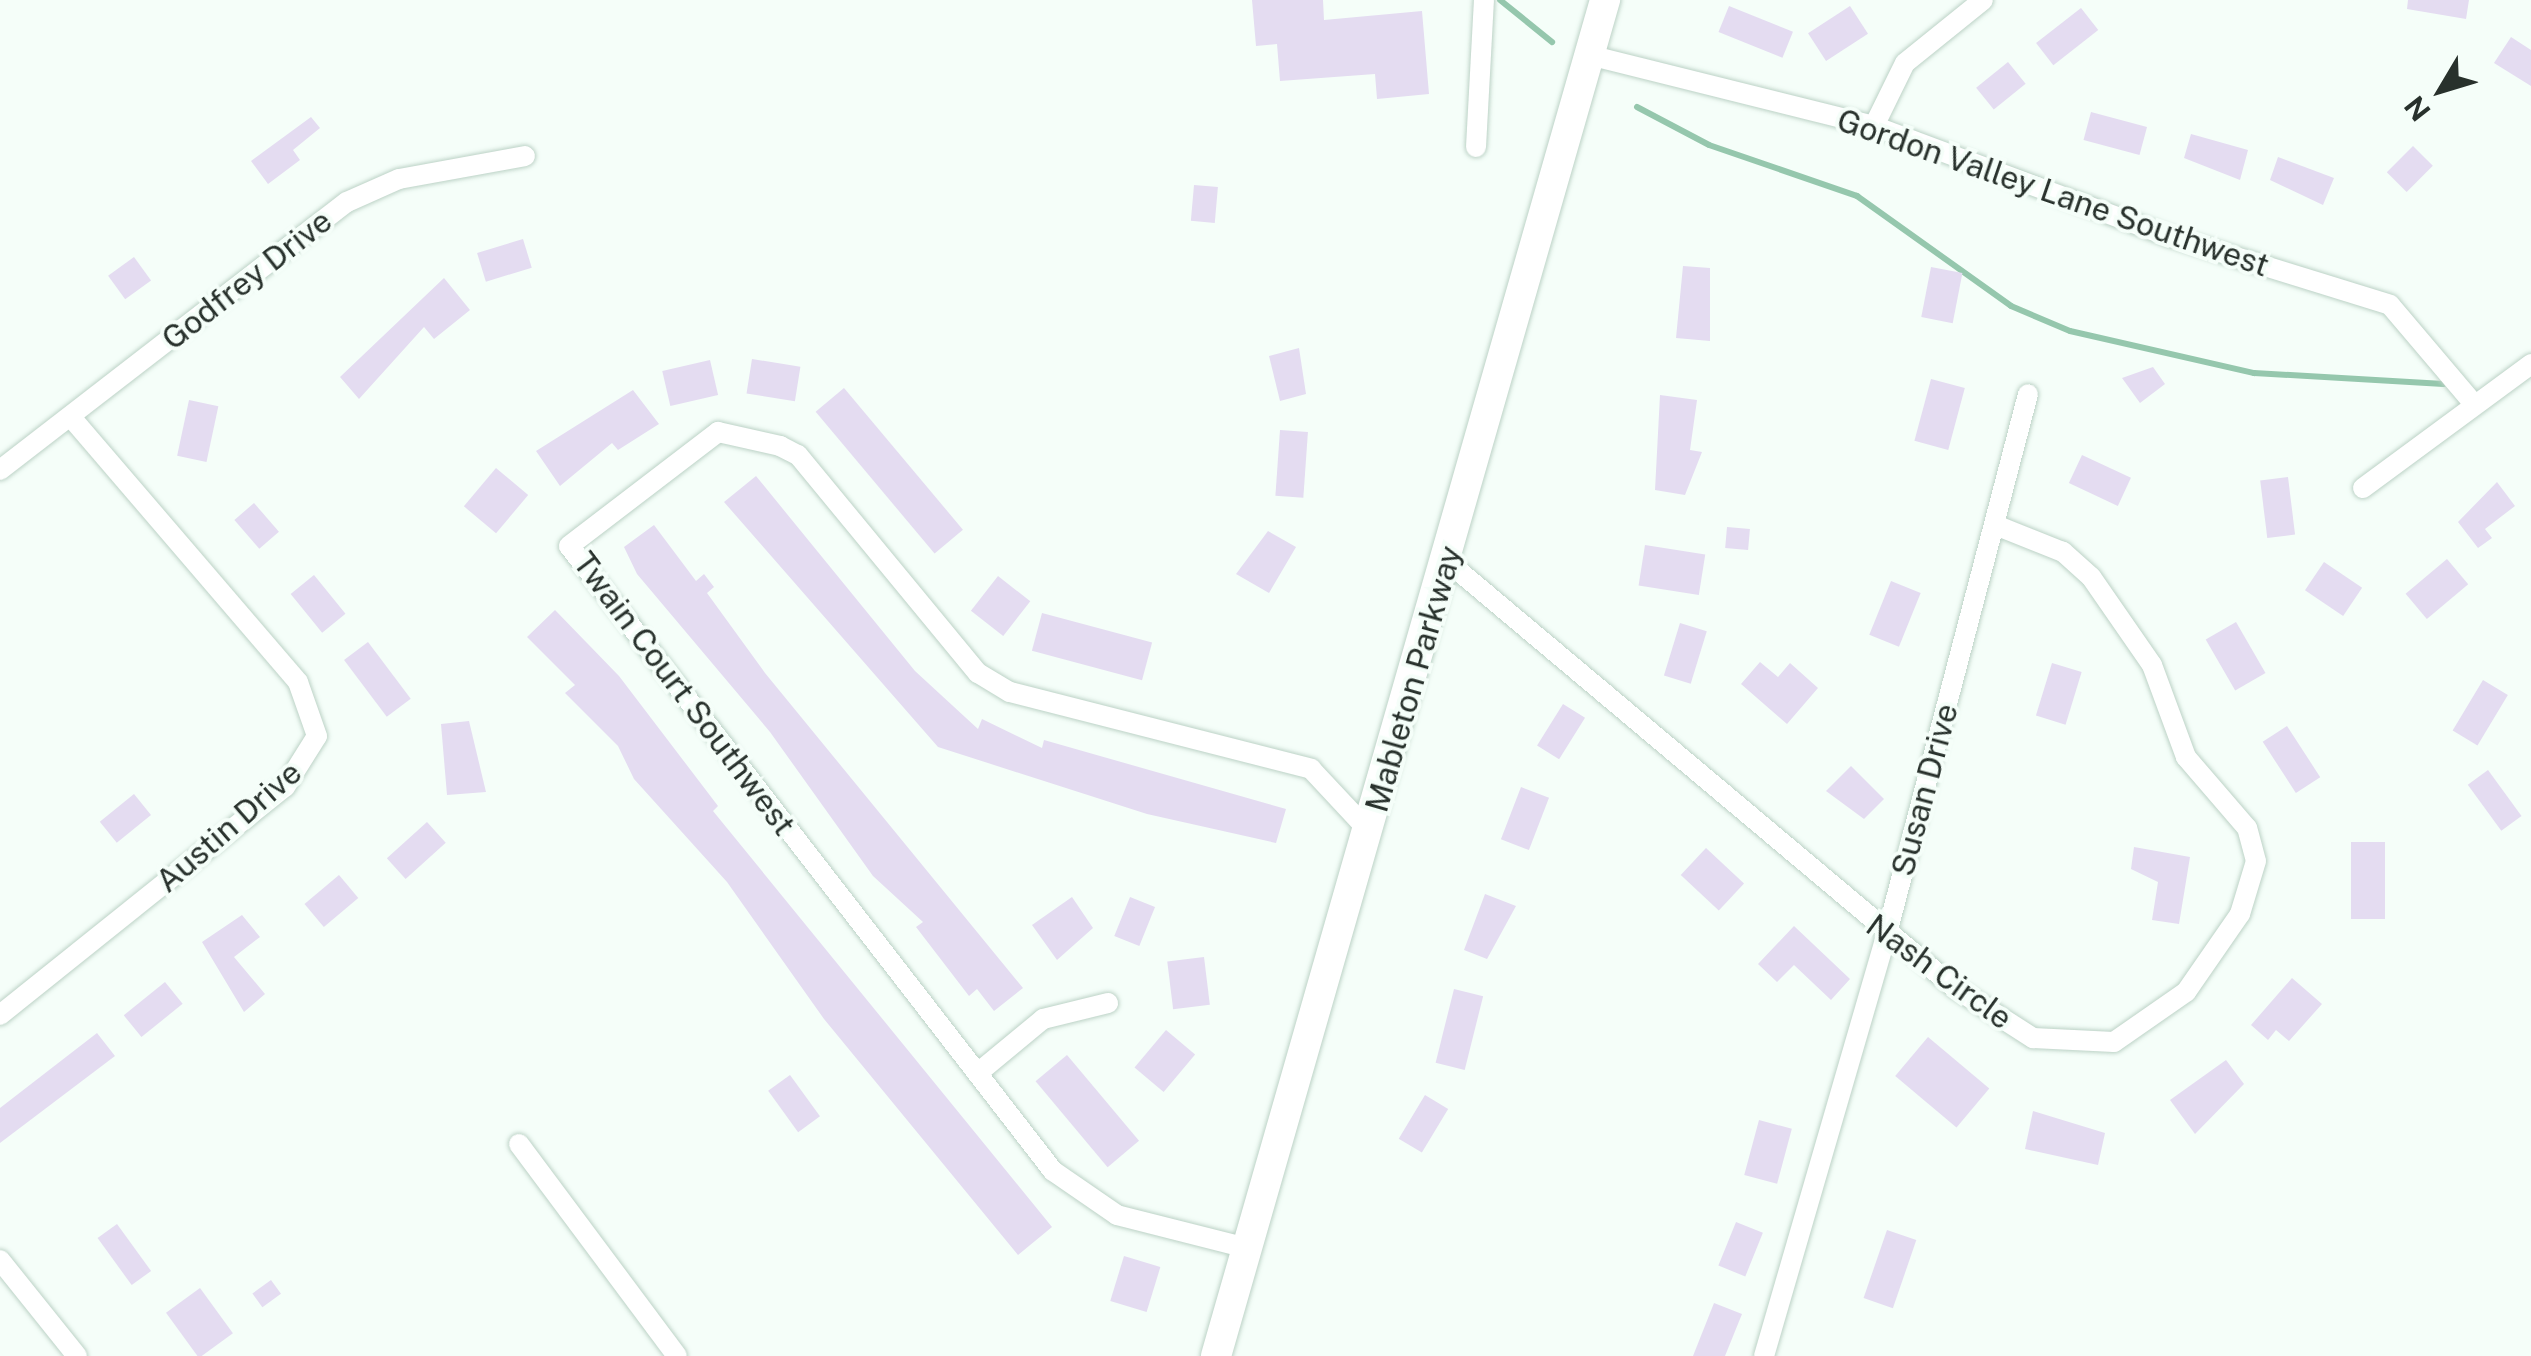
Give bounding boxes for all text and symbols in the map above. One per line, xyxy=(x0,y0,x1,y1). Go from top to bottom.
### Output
north arrow xyxy=(2391,40,2491,140)
text: N xyxy=(2397,90,2437,128)
street label: Gordon Valley Lane Southwest xyxy=(1831,101,2275,285)
street label: Godfrey Drive xyxy=(154,202,340,358)
street label: Mableton Parkway xyxy=(1358,541,1470,817)
street label: Twain Court Southwest xyxy=(565,545,803,843)
street label: Susan Drive xyxy=(1884,700,1966,880)
street label: Austin Drive xyxy=(148,753,310,901)
street label: Nash Circle xyxy=(1859,906,2019,1038)

